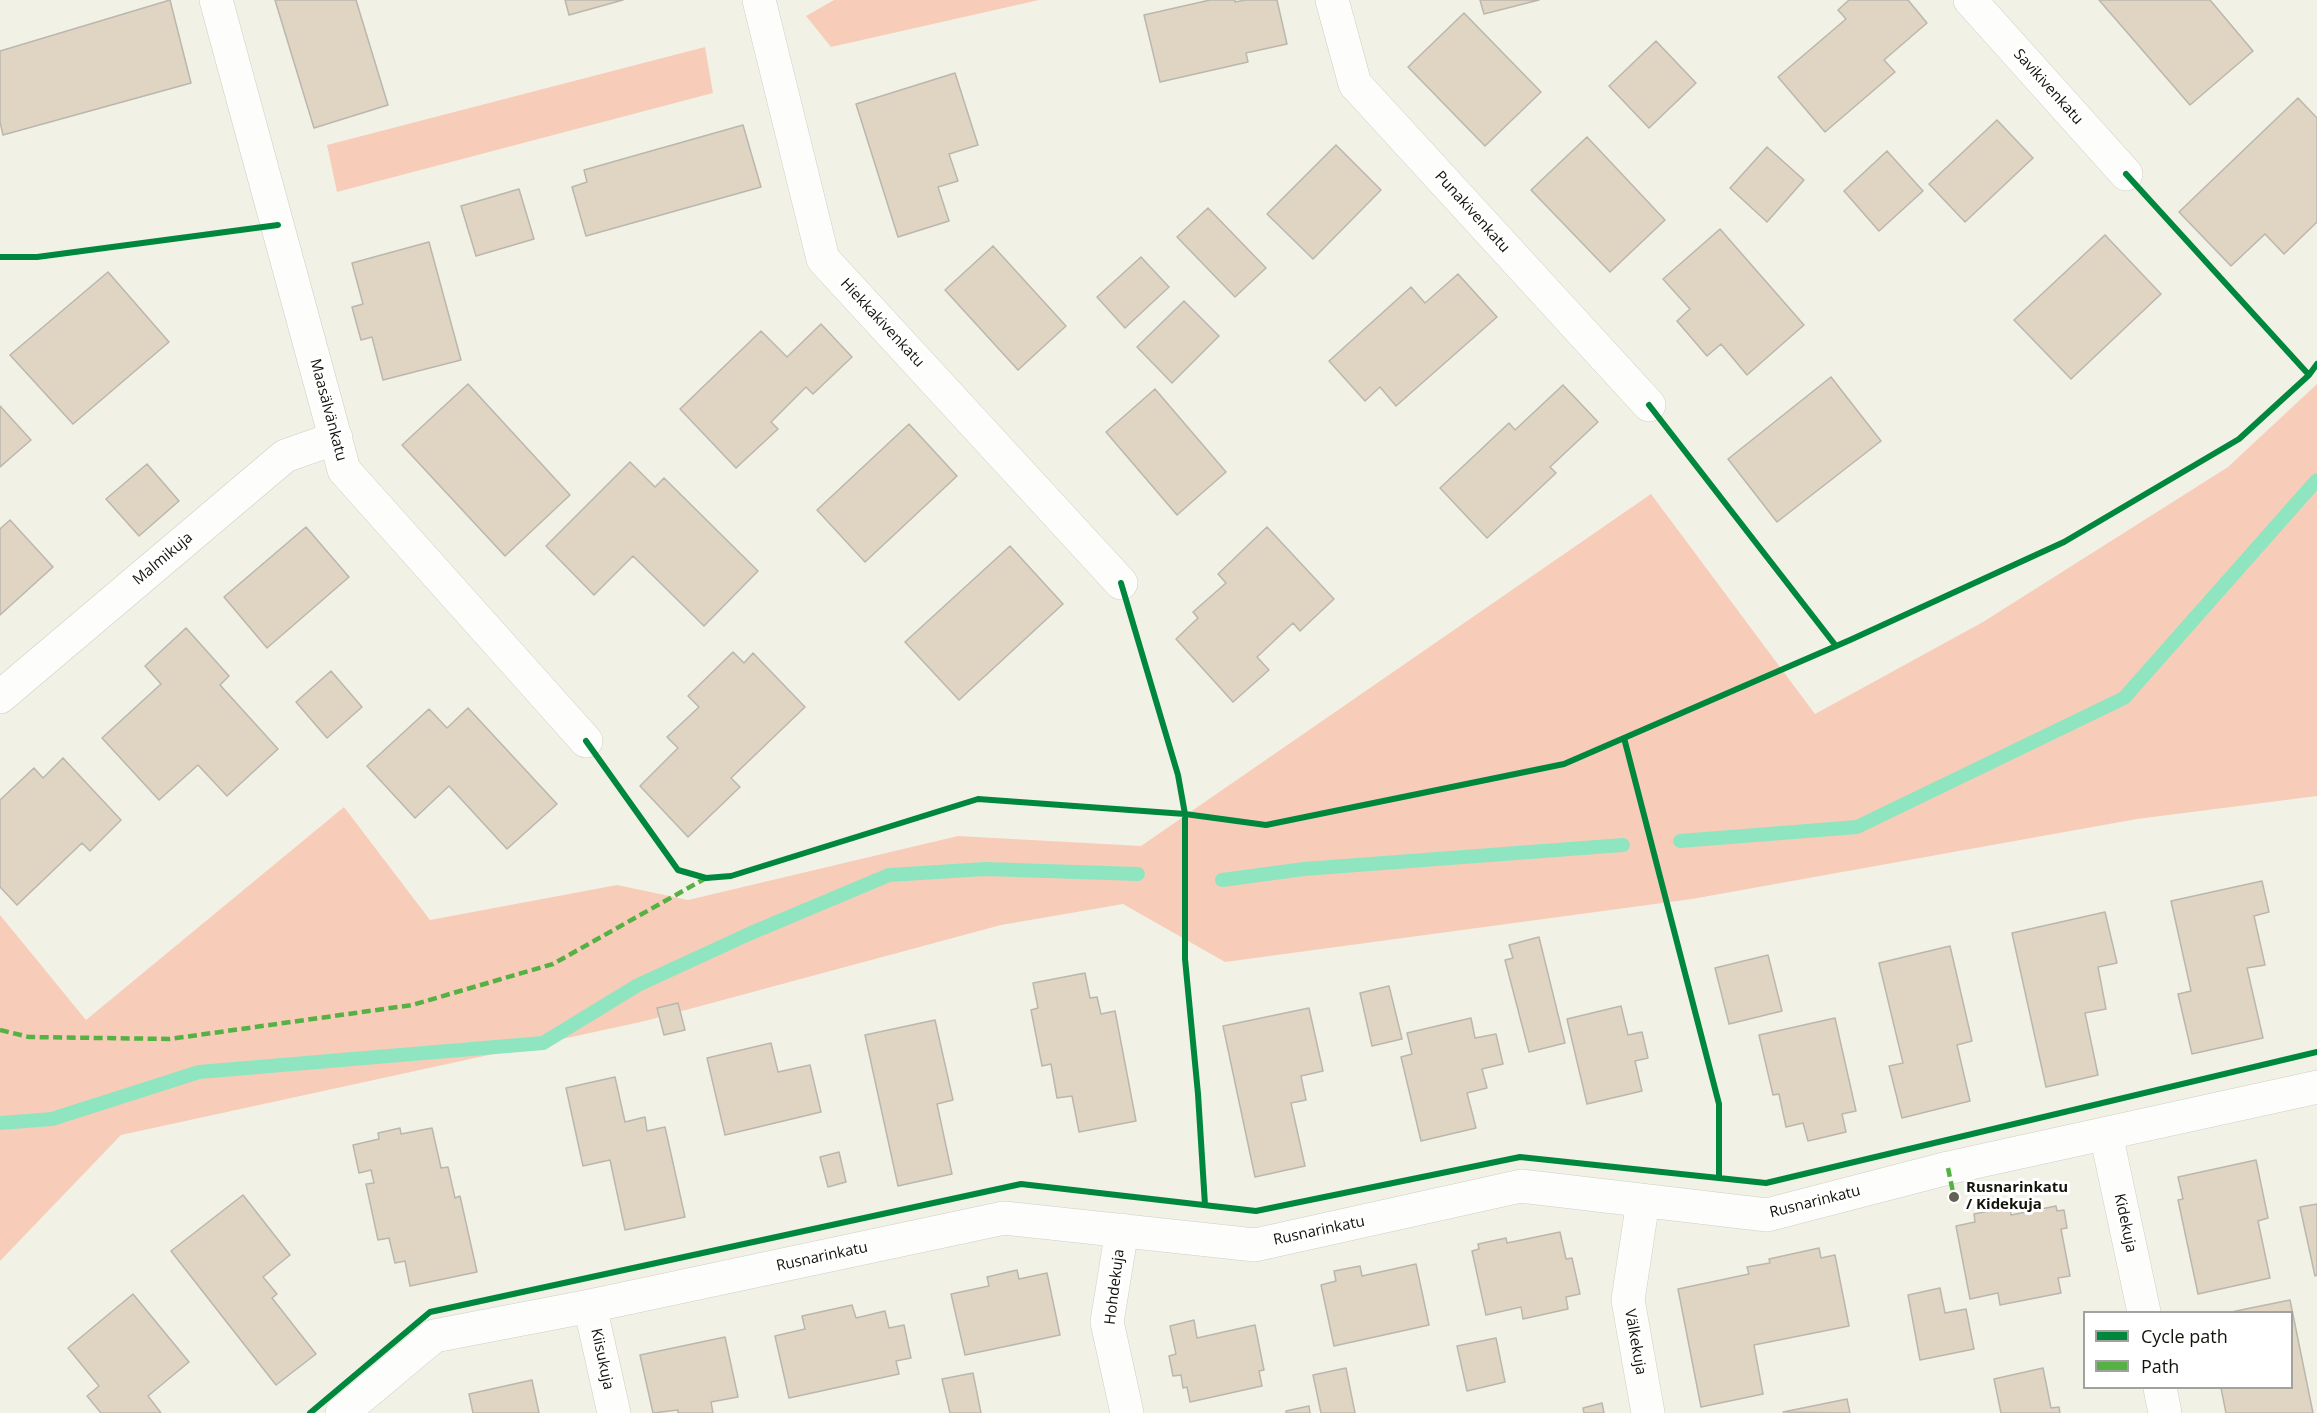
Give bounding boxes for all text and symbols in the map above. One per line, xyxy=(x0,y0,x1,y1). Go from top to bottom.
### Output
street label: Savikivenkatu xyxy=(2009,46,2087,128)
street label: Punakivenkatu xyxy=(1431,168,1513,256)
street label: Hiekkakivenkatu xyxy=(836,275,928,371)
street label: Maasälvänkatu xyxy=(306,357,350,463)
street label: Malmikuja xyxy=(129,529,197,589)
place label: Rusnarinkatu / Kidekuja xyxy=(1966,1179,2068,1214)
street label: Rusnarinkatu xyxy=(1768,1182,1862,1222)
marker: Rusnarinkatu / Kidekuja xyxy=(1947,1190,1961,1204)
street label: Kidekuja xyxy=(2110,1192,2140,1254)
street label: Rusnarinkatu xyxy=(1272,1213,1366,1249)
street label: Rusnarinkatu xyxy=(775,1239,869,1275)
street label: Hohdekuja xyxy=(1101,1248,1129,1326)
street label: Välkekuja xyxy=(1620,1308,1650,1376)
legend xyxy=(2083,1311,2293,1389)
text: Cycle path xyxy=(2141,1324,2228,1348)
street label: Kiisukuja xyxy=(587,1327,617,1391)
text: Path xyxy=(2141,1354,2179,1378)

